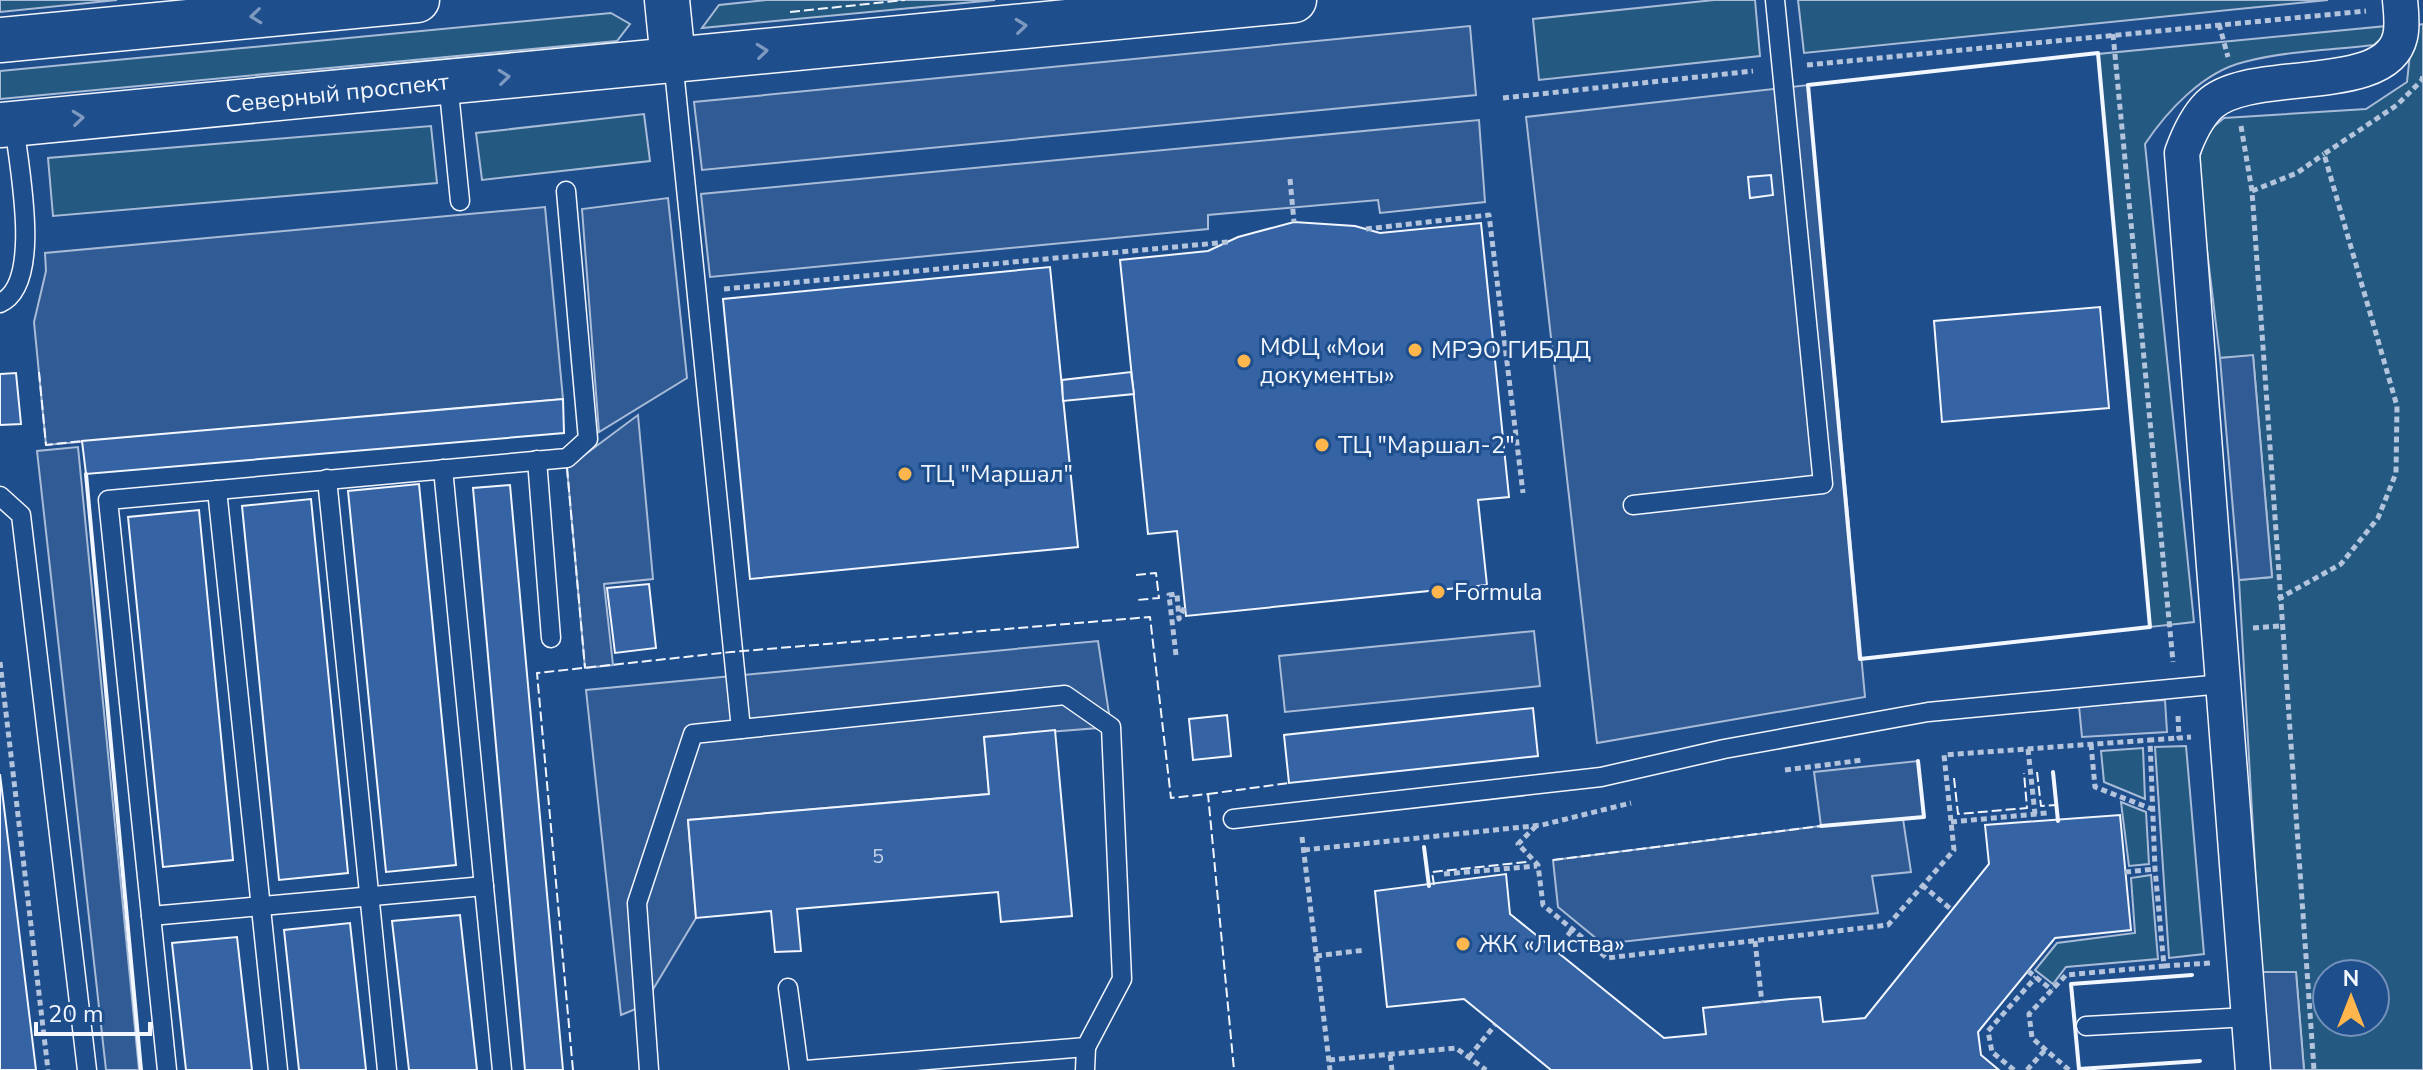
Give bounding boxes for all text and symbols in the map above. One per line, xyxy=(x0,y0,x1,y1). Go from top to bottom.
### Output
one-way arrow xyxy=(249,7,262,24)
one-way arrow xyxy=(1015,18,1028,35)
one-way arrow xyxy=(756,43,769,60)
street label: Северный проспект xyxy=(224,65,451,121)
one-way arrow xyxy=(498,68,511,85)
one-way arrow xyxy=(72,109,85,126)
place label: МФЦ «Мои документы» xyxy=(1260,331,1395,391)
place label: МРЭО ГИБДД xyxy=(1431,334,1591,366)
marker: МРЭО ГИБДД xyxy=(1406,341,1424,359)
marker: МФЦ «Мои документы» xyxy=(1235,352,1253,370)
place label: ТЦ "Маршал-2" xyxy=(1338,429,1515,461)
marker: ТЦ "Маршал-2" xyxy=(1313,436,1331,454)
place label: ТЦ "Маршал" xyxy=(921,458,1073,490)
marker: ТЦ "Маршал" xyxy=(896,465,914,483)
place label: Formula xyxy=(1454,576,1542,608)
marker: Formula xyxy=(1429,583,1447,601)
house number: 5 xyxy=(872,843,884,870)
place label: ЖК «Листва» xyxy=(1479,928,1625,960)
marker: ЖК «Листва» xyxy=(1454,935,1472,953)
north arrow xyxy=(2311,958,2391,1038)
text: N xyxy=(2343,964,2359,994)
scale bar xyxy=(36,986,150,1036)
text: 20 m xyxy=(48,998,104,1030)

